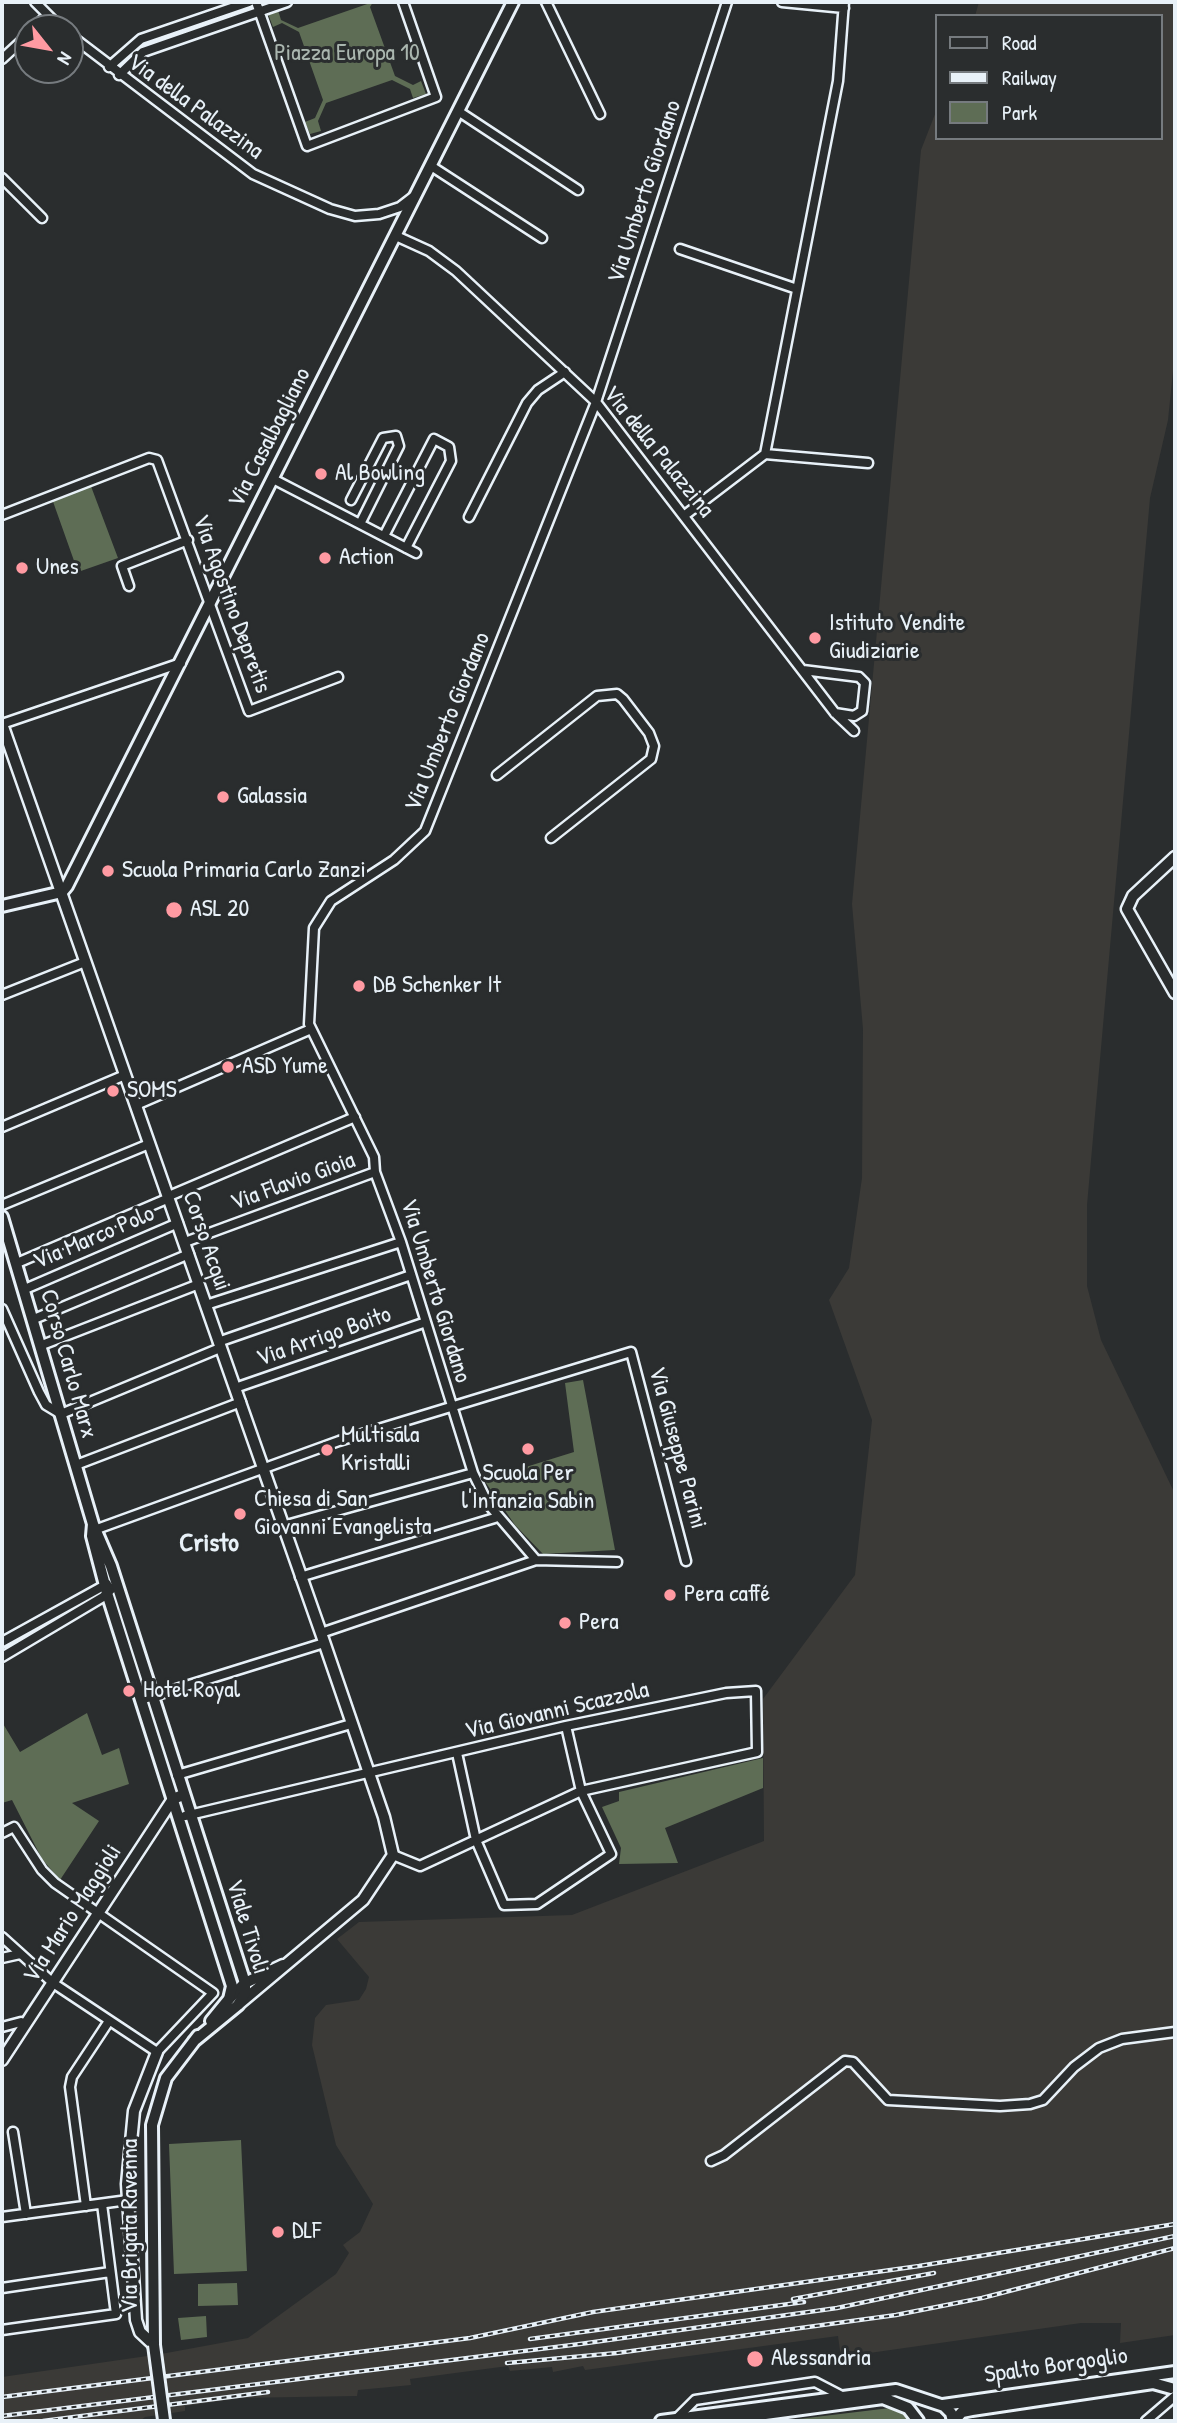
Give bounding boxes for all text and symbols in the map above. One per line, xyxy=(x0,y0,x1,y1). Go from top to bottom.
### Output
north arrow xyxy=(14,14,84,84)
legend xyxy=(936,14,1163,140)
text: Road xyxy=(1002,28,1036,57)
park label: Piazza Europa 10 xyxy=(274,40,420,68)
text: N xyxy=(52,48,79,70)
street label: Via della Palazzina xyxy=(121,48,269,166)
text: Railway xyxy=(1002,63,1057,92)
street label: Via Umberto Giordano xyxy=(602,97,688,287)
text: Park xyxy=(1002,98,1037,127)
street label: Via Casalbagliano xyxy=(222,363,318,513)
street label: Via della Palazzina xyxy=(596,380,720,524)
place label: Al Bowling xyxy=(335,460,425,488)
marker: Al Bowling xyxy=(313,466,329,482)
street label: Via Agostino Depretis xyxy=(185,511,277,697)
place label: Action xyxy=(339,544,394,572)
marker: Action xyxy=(317,550,333,566)
place label: Unes xyxy=(36,554,79,582)
marker: Unes xyxy=(14,560,30,576)
place label: Istituto Vendite Giudiziarie xyxy=(829,610,965,666)
street label: Via Umberto Giordano xyxy=(399,628,497,816)
marker: Istituto Vendite Giudiziarie xyxy=(807,630,823,646)
place label: Galassia xyxy=(237,783,307,811)
marker: Galassia xyxy=(215,789,231,805)
place label: Scuola Primaria Carlo Zanzi xyxy=(122,857,366,885)
marker: Scuola Primaria Carlo Zanzi xyxy=(100,863,116,879)
place label: ASL 20 xyxy=(190,896,249,924)
marker: ASL 20 xyxy=(164,900,184,920)
place label: DB Schenker It xyxy=(373,972,501,1000)
marker: DB Schenker It xyxy=(351,978,367,994)
place label: ASD Yume xyxy=(242,1053,328,1081)
marker: ASD Yume xyxy=(220,1059,236,1075)
place label: SOMS xyxy=(127,1077,177,1105)
marker: SOMS xyxy=(105,1083,121,1099)
street label: Via Flavio Gioia xyxy=(227,1146,359,1218)
street label: Corso Acqui xyxy=(176,1187,236,1295)
street label: Via Umberto Giordano xyxy=(393,1196,477,1386)
street label: Via Marco Polo xyxy=(29,1200,159,1276)
street label: Corso Carlo Marx xyxy=(33,1286,103,1442)
street label: Via Arrigo Boito xyxy=(253,1301,395,1373)
street label: Via Giuseppe Parini xyxy=(642,1364,712,1532)
place label: Multisala Kristalli xyxy=(341,1422,419,1478)
marker: Scuola Per l'Infanzia Sabin xyxy=(520,1441,536,1457)
marker: Multisala Kristalli xyxy=(319,1442,335,1458)
place label: Scuola Per l'Infanzia Sabin xyxy=(462,1460,594,1516)
place label: Chiesa di San Giovanni Evangelista xyxy=(254,1486,432,1542)
marker: Chiesa di San Giovanni Evangelista xyxy=(232,1506,248,1522)
district label: Cristo xyxy=(179,1528,239,1560)
place label: Pera caffé xyxy=(684,1581,770,1609)
marker: Pera caffé xyxy=(662,1587,678,1603)
place label: Pera xyxy=(579,1609,619,1637)
marker: Pera xyxy=(557,1615,573,1631)
street label: Via Giovanni Scazzola xyxy=(462,1676,652,1746)
place label: Hotel Royal xyxy=(143,1677,240,1705)
marker: Hotel Royal xyxy=(121,1683,137,1699)
street label: Via Mario Maggioli xyxy=(18,1839,128,1989)
street label: Viale Tivoli xyxy=(219,1876,275,1978)
street label: Via Brigata Ravenna xyxy=(117,2139,145,2313)
place label: DLF xyxy=(292,2218,321,2246)
marker: DLF xyxy=(270,2224,286,2240)
street label: Spalto Borgoglio xyxy=(983,2342,1129,2390)
place label: Alessandria xyxy=(771,2345,871,2373)
marker: Alessandria xyxy=(745,2349,765,2369)

